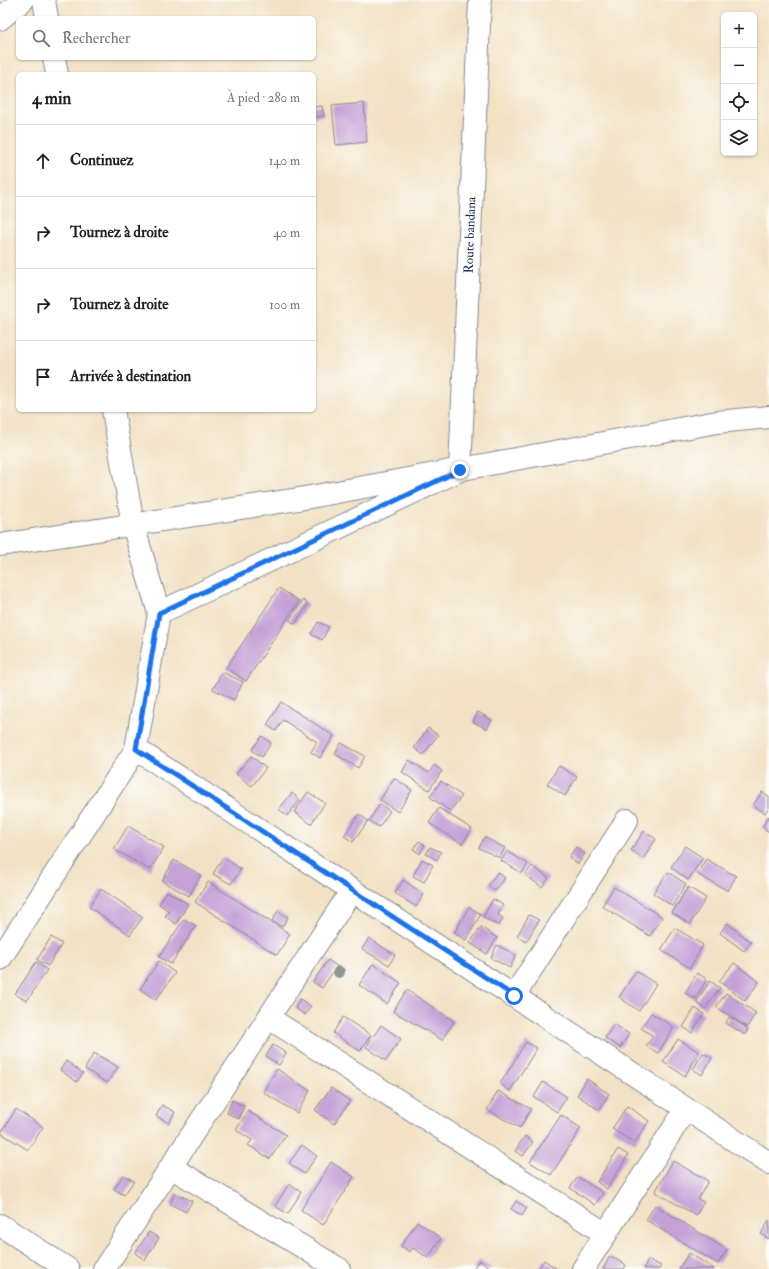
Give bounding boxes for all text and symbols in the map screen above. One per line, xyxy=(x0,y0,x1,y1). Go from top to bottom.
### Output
map controls xyxy=(721,12,757,156)
button: + xyxy=(721,12,757,48)
search box xyxy=(16,16,316,60)
icon: search xyxy=(30,27,52,49)
text: Rechercher xyxy=(62,29,130,48)
button: − xyxy=(721,48,757,84)
button: locate xyxy=(721,84,757,120)
text: 4 min xyxy=(32,88,71,109)
text: À pied · 280 m xyxy=(227,90,300,106)
button: layers xyxy=(721,120,757,156)
icon: ahead xyxy=(32,150,54,172)
text: Continuez xyxy=(70,151,134,170)
text: 140 m xyxy=(269,153,300,169)
street label: Route bandana xyxy=(461,196,479,274)
icon: right xyxy=(32,222,54,244)
text: Tournez à droite xyxy=(70,223,169,242)
text: 40 m xyxy=(274,225,300,241)
icon: right xyxy=(32,294,54,316)
text: Tournez à droite xyxy=(70,295,169,314)
text: 100 m xyxy=(269,297,300,313)
icon: arrive xyxy=(32,366,54,388)
text: Arrivée à destination xyxy=(70,367,191,386)
route end xyxy=(451,461,469,479)
route start xyxy=(505,987,523,1005)

